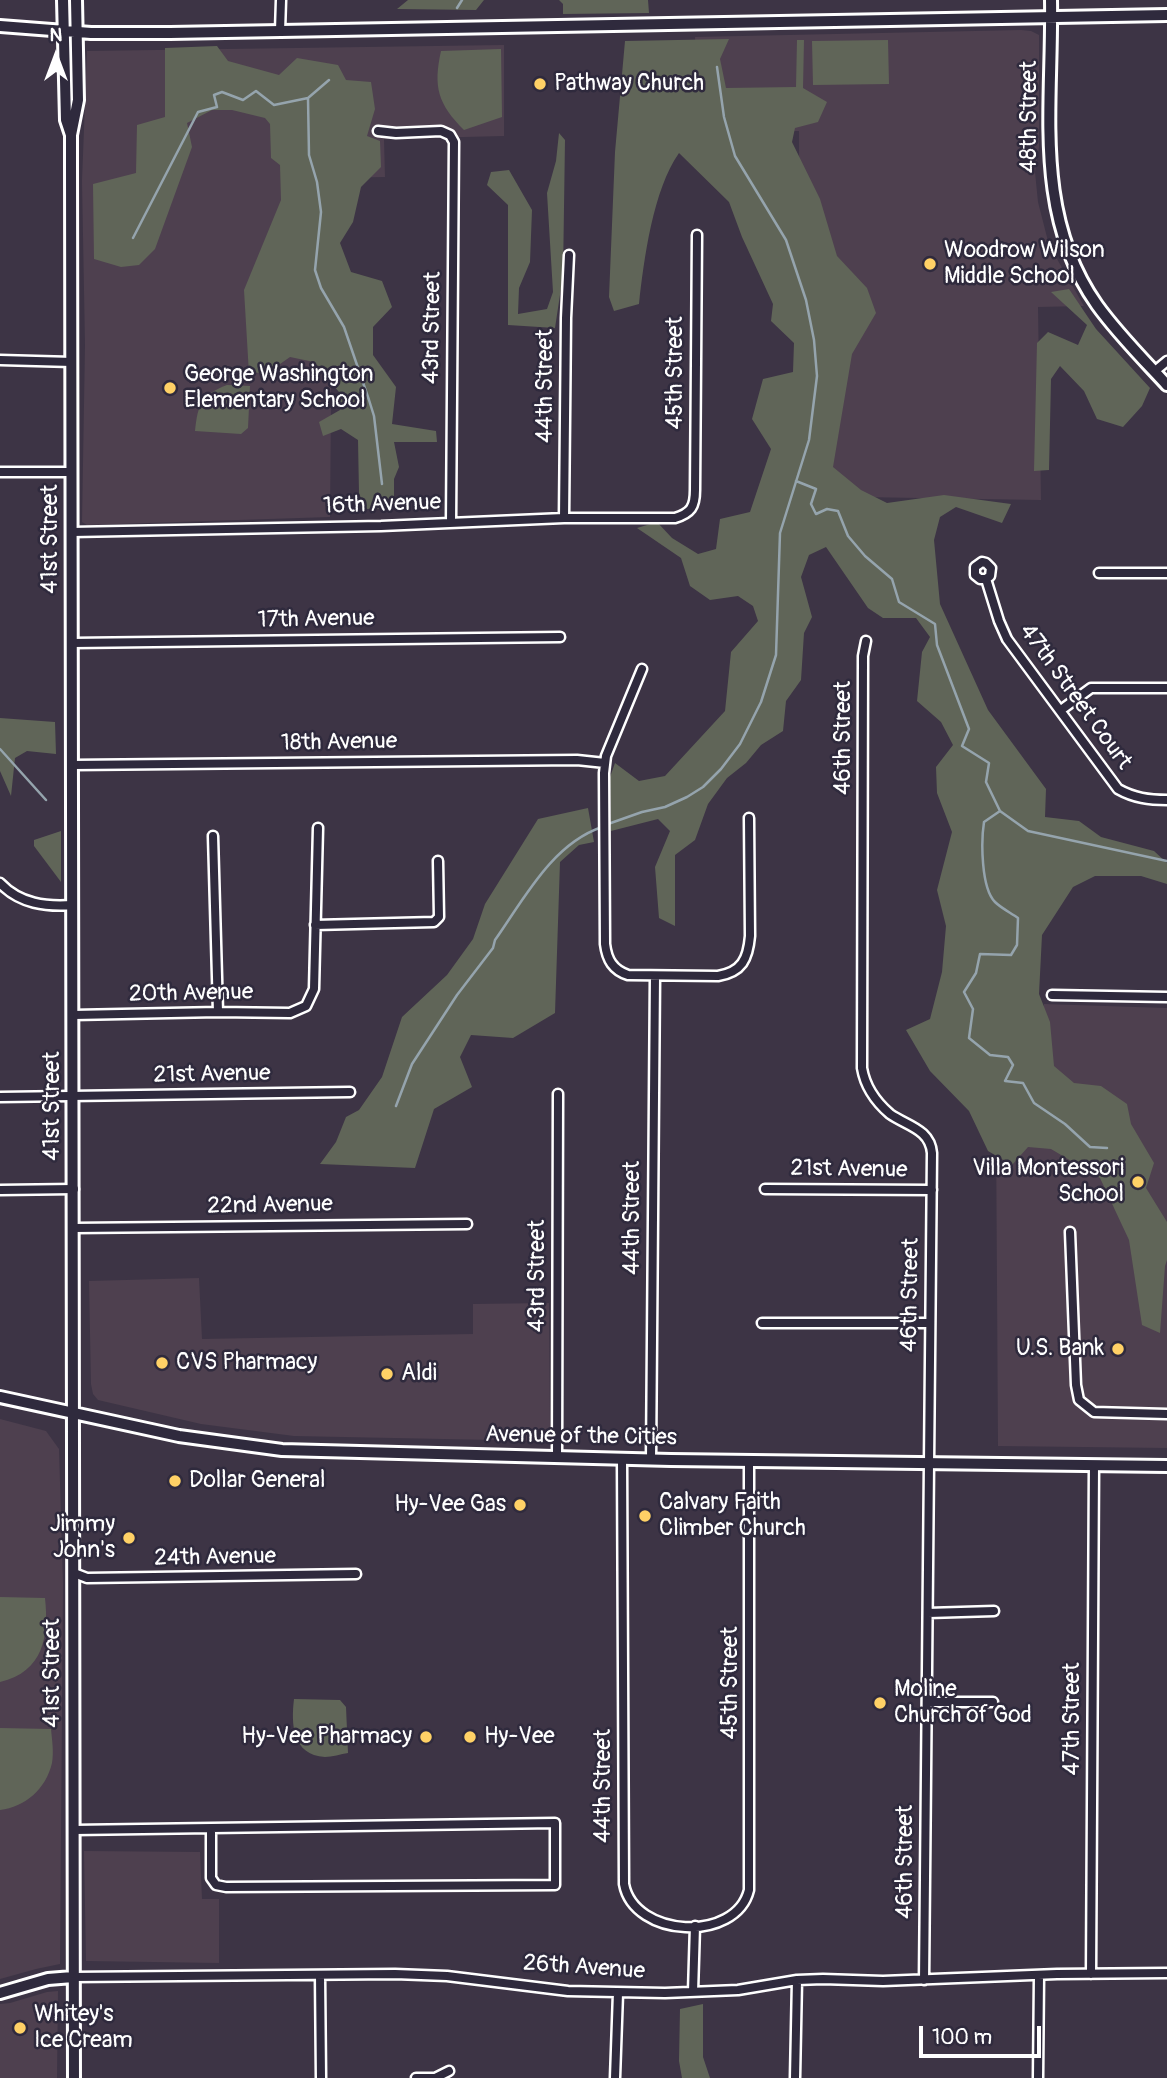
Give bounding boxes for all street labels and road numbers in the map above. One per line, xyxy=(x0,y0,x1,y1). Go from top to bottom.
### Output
street label: 48th Street xyxy=(1016,61,1044,173)
street label: 43rd Street xyxy=(418,271,448,385)
street label: 45th Street xyxy=(662,316,690,430)
street label: 44th Street xyxy=(532,329,560,443)
street label: 41st Street xyxy=(37,484,65,594)
street label: 16th Avenue xyxy=(322,489,442,521)
street label: 17th Avenue xyxy=(257,605,375,635)
street label: 47th Street Court xyxy=(1013,619,1137,775)
street label: 46th Street xyxy=(830,681,858,795)
street label: 18th Avenue xyxy=(281,728,397,758)
street label: 20th Avenue xyxy=(129,979,253,1009)
street label: 41st Street xyxy=(39,1051,67,1161)
street label: 21st Avenue xyxy=(153,1060,271,1090)
street label: 21st Avenue xyxy=(790,1155,908,1185)
street label: 44th Street xyxy=(619,1161,647,1275)
street label: 22nd Avenue xyxy=(207,1191,333,1221)
street label: 43rd Street xyxy=(524,1220,552,1332)
street label: 46th Street xyxy=(896,1238,926,1352)
street label: Avenue of the Cities xyxy=(485,1422,677,1452)
street label: 24th Avenue xyxy=(154,1543,276,1573)
street label: 41st Street xyxy=(39,1618,67,1728)
street label: 45th Street xyxy=(717,1626,745,1740)
street label: 47th Street xyxy=(1059,1663,1087,1775)
street label: 44th Street xyxy=(590,1729,618,1843)
street label: 46th Street xyxy=(892,1805,920,1919)
street label: 26th Avenue xyxy=(522,1950,646,1986)

